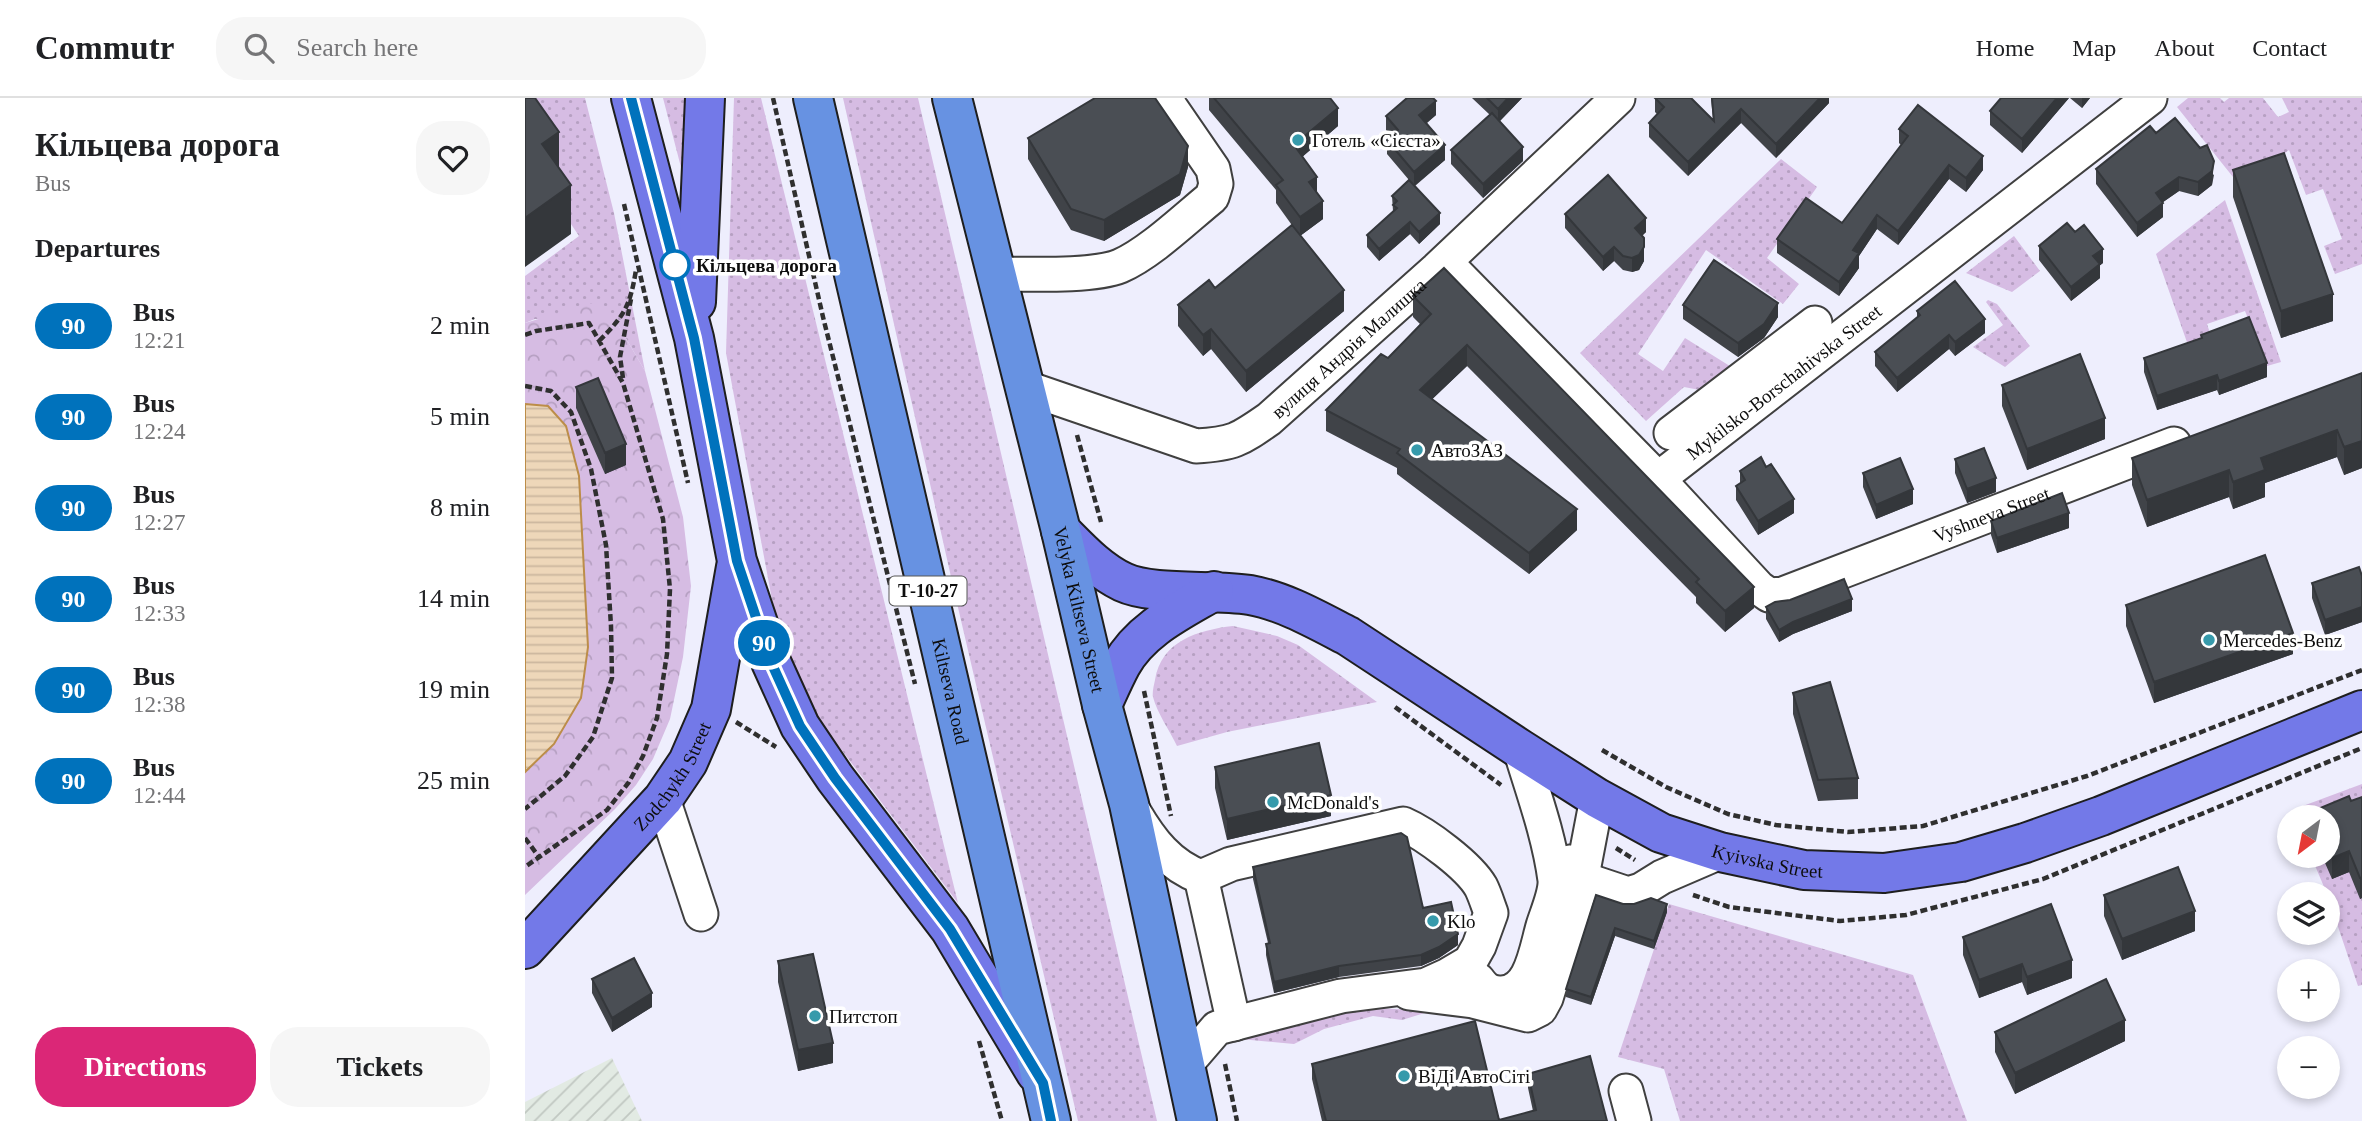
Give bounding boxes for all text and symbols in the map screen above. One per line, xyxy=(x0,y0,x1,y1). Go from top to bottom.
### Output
search box xyxy=(216,17,706,80)
icon: search xyxy=(240,29,278,67)
text: Commutr xyxy=(35,30,174,66)
text: Search here xyxy=(296,33,418,62)
text: Home xyxy=(1976,35,2034,61)
text: Map xyxy=(2072,35,2116,61)
text: About xyxy=(2154,35,2214,61)
text: Contact xyxy=(2252,35,2327,61)
button: heart xyxy=(416,121,490,195)
text: Кільцева дорога xyxy=(35,127,280,163)
place label: Готель «Сієста» xyxy=(1312,130,1441,151)
marker: Готель «Сієста» xyxy=(1290,132,1306,148)
text: Bus xyxy=(35,171,71,196)
text: Departures xyxy=(35,234,160,263)
marker: Кільцева дорога xyxy=(660,250,690,280)
place label: Кільцева дорога xyxy=(696,255,837,276)
street label: вулиця Андрія Малишка xyxy=(1267,273,1430,422)
text: Bus xyxy=(133,298,175,327)
street label: Mykilsko-Borschahivska Street xyxy=(1682,299,1886,463)
text: 2 min xyxy=(430,311,490,340)
text: 90 xyxy=(62,313,86,339)
text: 12:21 xyxy=(133,328,185,353)
text: Bus xyxy=(133,389,175,418)
text: 5 min xyxy=(430,402,490,431)
text: 90 xyxy=(62,404,86,430)
text: 12:24 xyxy=(133,419,185,444)
place label: АвтоЗАЗ xyxy=(1431,440,1503,461)
marker: АвтоЗАЗ xyxy=(1409,442,1425,458)
text: Bus xyxy=(133,480,175,509)
street label: Vyshneva Street xyxy=(1930,482,2053,546)
text: 8 min xyxy=(430,493,490,522)
text: 90 xyxy=(62,495,86,521)
text: 12:27 xyxy=(133,510,185,535)
street label: Velyka Kiltseva Street xyxy=(1050,524,1109,695)
text: Bus xyxy=(133,571,175,600)
road number: Т-10-27 xyxy=(889,576,967,606)
text: 14 min xyxy=(417,584,490,613)
text: 90 xyxy=(62,586,86,612)
text: 12:33 xyxy=(133,601,185,626)
line badge: 90 xyxy=(733,620,795,666)
text: 90 xyxy=(752,630,776,656)
place label: Mercedes-Benz xyxy=(2223,630,2342,651)
marker: Mercedes-Benz xyxy=(2201,632,2217,648)
street label: Kiltseva Road xyxy=(929,636,974,747)
text: Bus xyxy=(133,662,175,691)
text: 19 min xyxy=(417,675,490,704)
text: 90 xyxy=(62,677,86,703)
text: 12:38 xyxy=(133,692,185,717)
street label: Zodchykh Street xyxy=(629,718,715,835)
text: Bus xyxy=(133,753,175,782)
text: 25 min xyxy=(417,766,490,795)
text: 90 xyxy=(62,768,86,794)
text: 12:44 xyxy=(133,783,185,808)
place label: McDonald's xyxy=(1287,792,1379,813)
marker: McDonald's xyxy=(1265,794,1281,810)
north arrow xyxy=(2277,805,2340,868)
map controls xyxy=(2277,805,2340,1099)
street label: Kyivska Street xyxy=(1709,840,1824,881)
button: layers xyxy=(2277,882,2340,945)
place label: Klo xyxy=(1447,911,1476,932)
marker: Klo xyxy=(1425,913,1441,929)
button: + xyxy=(2277,959,2340,1022)
place label: Питстоп xyxy=(829,1006,898,1027)
marker: Питстоп xyxy=(807,1008,823,1024)
button: Directions xyxy=(35,1027,256,1107)
button: Tickets xyxy=(270,1027,490,1107)
button: − xyxy=(2277,1036,2340,1099)
place label: ВіДі АвтоСіті xyxy=(1418,1066,1530,1087)
marker: ВіДі АвтоСіті xyxy=(1396,1068,1412,1084)

